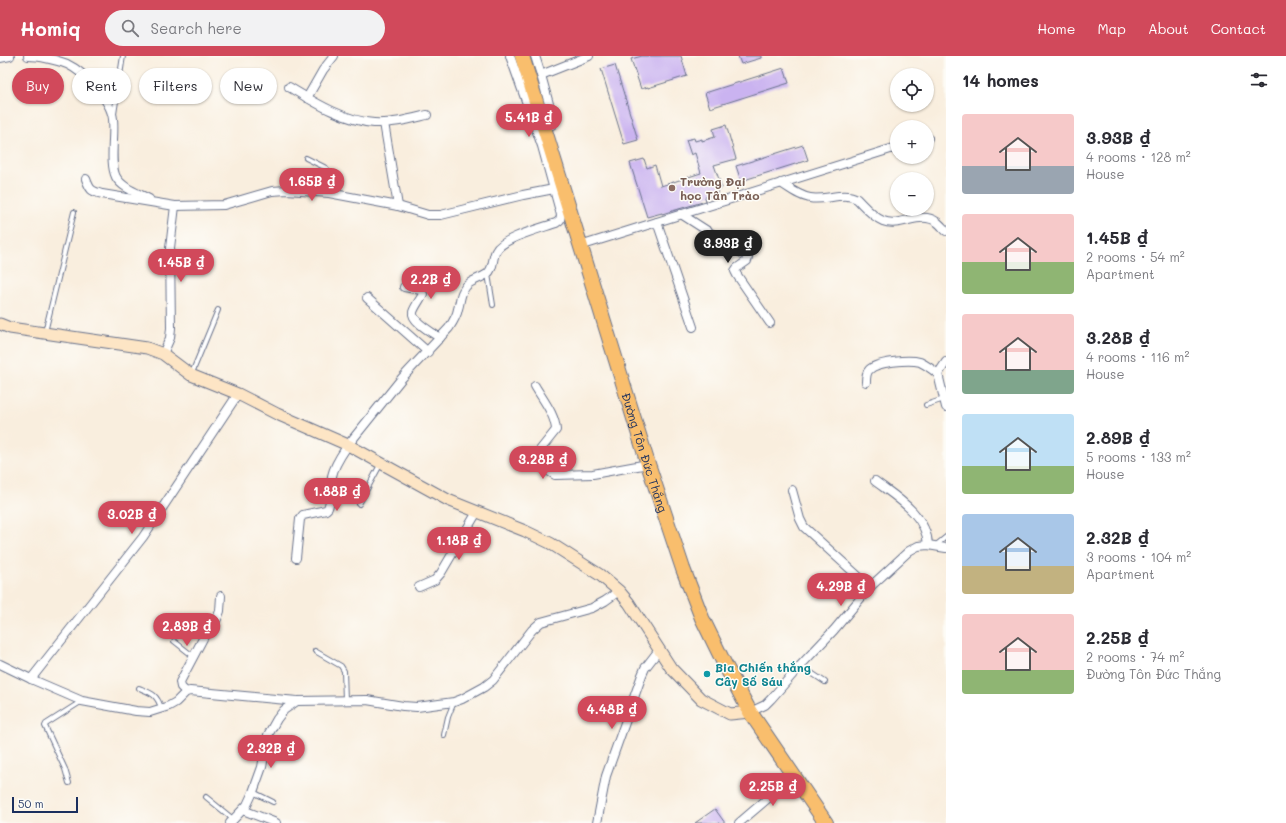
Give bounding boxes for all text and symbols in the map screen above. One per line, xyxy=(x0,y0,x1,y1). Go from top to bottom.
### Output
search box xyxy=(105,10,385,46)
text: Homiq xyxy=(20,16,81,41)
icon: search xyxy=(119,17,141,39)
text: Search here xyxy=(151,18,242,38)
text: Home xyxy=(1037,19,1075,38)
text: Map xyxy=(1097,19,1126,38)
text: About xyxy=(1148,19,1189,38)
text: Contact xyxy=(1211,19,1266,38)
chip: Buy xyxy=(12,68,64,104)
chip: Rent xyxy=(72,68,131,104)
chip: Filters xyxy=(139,68,212,104)
chip: New xyxy=(220,68,277,104)
map controls xyxy=(890,68,934,216)
button: locate xyxy=(890,68,934,112)
text: 14 homes xyxy=(962,69,1039,91)
icon: filters xyxy=(1248,69,1270,91)
pin: 5.41B ₫ xyxy=(492,104,566,138)
text: 5.41B ₫ xyxy=(505,108,553,125)
button: + xyxy=(890,120,934,164)
text: 3.93B ₫ xyxy=(1086,126,1151,148)
icon: home xyxy=(994,130,1042,178)
text: 4 rooms · 128 m² xyxy=(1086,148,1191,165)
text: House xyxy=(1086,165,1124,182)
pin: 1.65B ₫ xyxy=(275,168,349,202)
text: 1.65B ₫ xyxy=(288,172,336,189)
button: − xyxy=(890,172,934,216)
place label: Trường Đại học Tân Trào xyxy=(680,173,759,203)
marker: Trường Đại học Tân Trào xyxy=(667,183,677,193)
text: 1.45B ₫ xyxy=(1086,226,1149,248)
pin: 3.93B ₫ xyxy=(691,230,765,264)
icon: home xyxy=(994,230,1042,278)
text: 3.93B ₫ xyxy=(703,234,753,251)
text: 2 rooms · 54 m² xyxy=(1086,248,1185,265)
pin: 1.45B ₫ xyxy=(144,249,218,283)
text: 1.45B ₫ xyxy=(157,253,205,270)
text: Apartment xyxy=(1086,265,1155,282)
pin: 2.2B ₫ xyxy=(398,266,464,300)
text: 2.2B ₫ xyxy=(411,270,451,287)
text: 3.28B ₫ xyxy=(1086,326,1151,348)
icon: home xyxy=(994,330,1042,378)
text: 4 rooms · 116 m² xyxy=(1086,348,1189,365)
text: House xyxy=(1086,365,1124,382)
street label: Đường Tôn Đức Thắng xyxy=(618,391,672,514)
text: 2.89B ₫ xyxy=(1086,426,1151,448)
icon: home xyxy=(994,430,1042,478)
pin: 3.28B ₫ xyxy=(506,446,580,480)
text: 5 rooms · 133 m² xyxy=(1086,448,1191,465)
text: 3.28B ₫ xyxy=(518,450,568,467)
text: House xyxy=(1086,465,1124,482)
pin: 1.88B ₫ xyxy=(300,478,374,512)
text: 1.88B ₫ xyxy=(313,482,361,499)
pin: 3.02B ₫ xyxy=(95,501,169,535)
text: 3.02B ₫ xyxy=(107,505,157,522)
text: 2.32B ₫ xyxy=(1086,526,1150,548)
pin: 1.18B ₫ xyxy=(422,527,496,561)
icon: home xyxy=(994,530,1042,578)
text: 1.18B ₫ xyxy=(436,531,482,548)
text: 3 rooms · 104 m² xyxy=(1086,548,1191,565)
text: Apartment xyxy=(1086,565,1155,582)
pin: 4.29B ₫ xyxy=(804,573,878,607)
text: 4.29B ₫ xyxy=(816,577,866,594)
pin: 2.89B ₫ xyxy=(150,613,224,647)
text: 2.89B ₫ xyxy=(162,617,212,634)
text: 2.25B ₫ xyxy=(1086,626,1149,648)
icon: home xyxy=(994,630,1042,678)
text: 2 rooms · 74 m² xyxy=(1086,648,1184,665)
place label: Bia Chiến thắng Cây Số Sáu xyxy=(715,659,811,689)
text: Đường Tôn Đức Thắng xyxy=(1086,665,1221,682)
marker: Bia Chiến thắng Cây Số Sáu xyxy=(702,669,712,679)
pin: 4.48B ₫ xyxy=(575,696,649,730)
text: 4.48B ₫ xyxy=(587,700,637,717)
pin: 2.32B ₫ xyxy=(234,735,308,769)
text: 2.32B ₫ xyxy=(247,739,295,756)
pin: 2.25B ₫ xyxy=(736,773,810,807)
text: 2.25B ₫ xyxy=(749,777,797,794)
scale bar xyxy=(12,795,78,814)
text: 50 m xyxy=(18,796,44,811)

